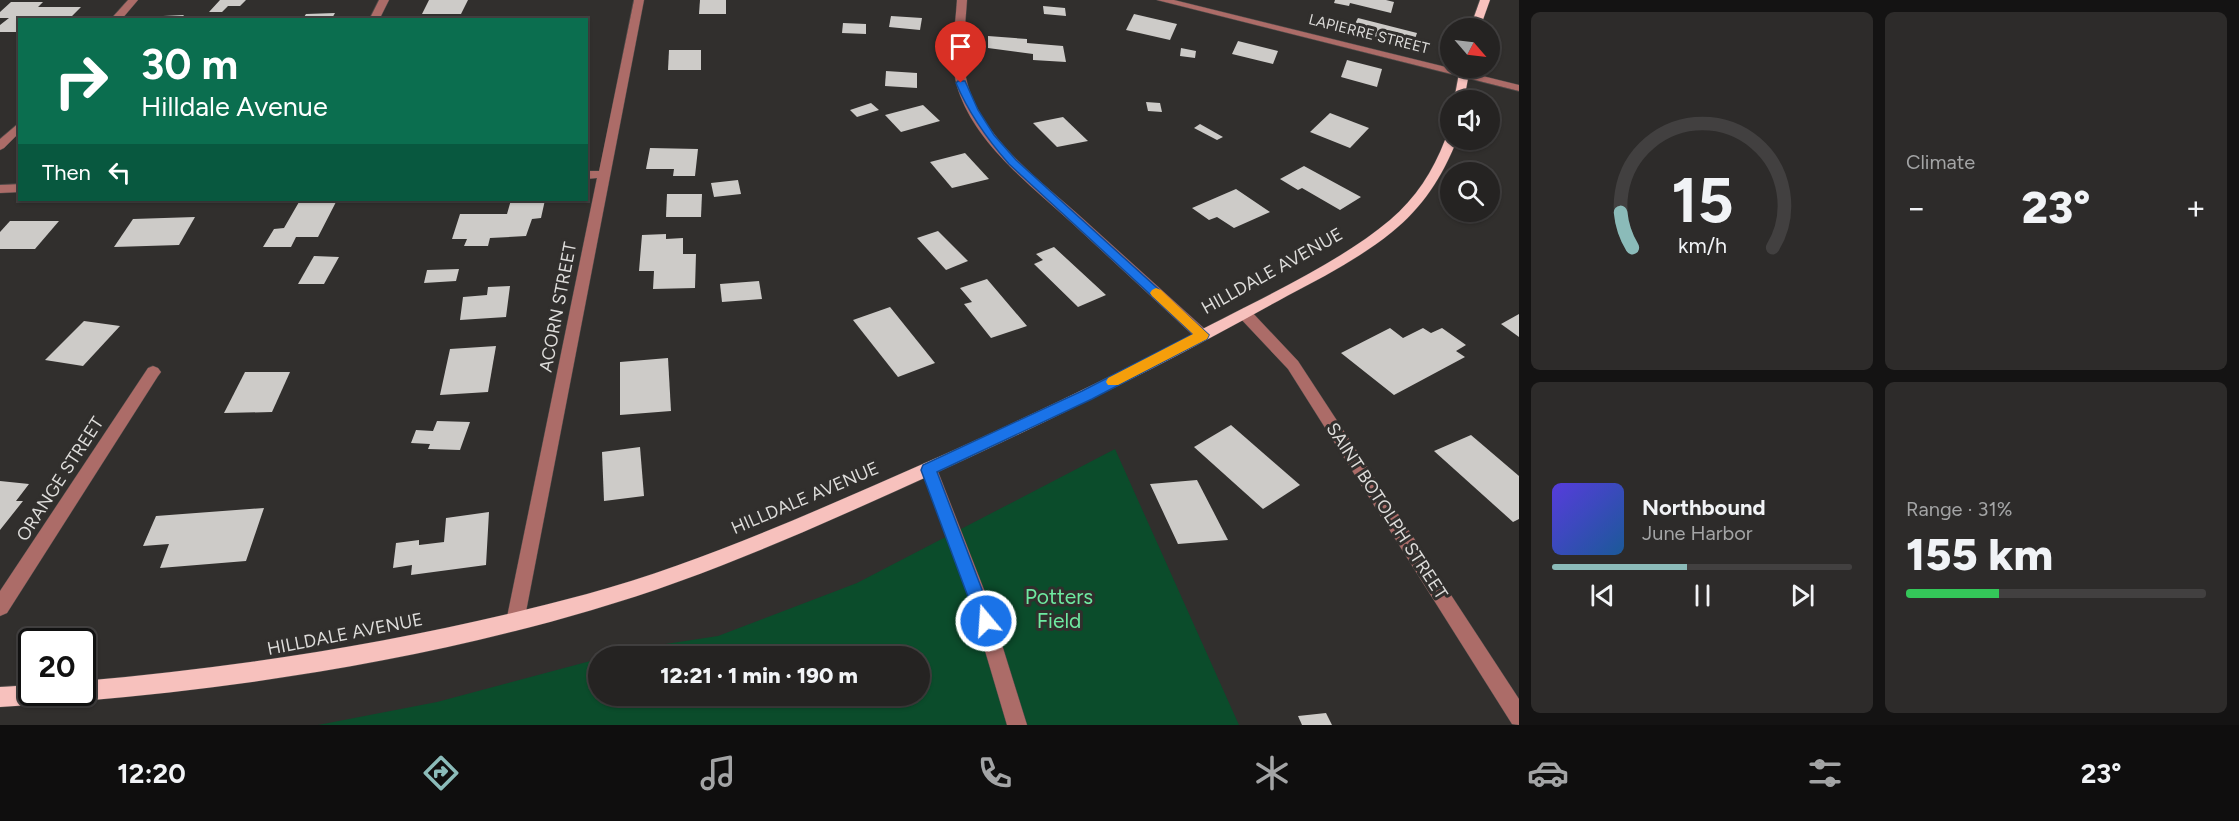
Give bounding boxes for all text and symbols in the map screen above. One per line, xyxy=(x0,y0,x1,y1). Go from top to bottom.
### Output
street label: LAPIERRE STREET xyxy=(1307,10,1432,58)
north arrow xyxy=(1440,18,1500,78)
map controls xyxy=(1440,18,1500,222)
pin xyxy=(935,21,986,83)
icon: arrive xyxy=(944,30,977,63)
text: 30 m xyxy=(141,39,238,90)
icon: right xyxy=(42,42,120,120)
text: Hilldale Avenue xyxy=(141,90,328,123)
button: sound xyxy=(1440,90,1500,150)
text: Climate xyxy=(1906,150,1975,174)
icon: left xyxy=(103,156,136,189)
text: Then xyxy=(42,159,91,186)
button: search xyxy=(1440,162,1500,222)
text: 15 xyxy=(1671,163,1733,238)
text: 23° xyxy=(2022,180,2090,234)
text: − xyxy=(1906,188,1927,227)
text: + xyxy=(2185,188,2206,227)
street label: HILLDALE AVENUE xyxy=(1198,223,1346,319)
text: km/h xyxy=(1678,233,1726,258)
street label: ACORN STREET xyxy=(535,240,581,374)
street label: ORANGE STREET xyxy=(12,413,108,545)
street label: SAINT BOTOLPH STREET xyxy=(1322,418,1452,604)
street label: HILLDALE AVENUE xyxy=(728,457,882,539)
text: Northbound xyxy=(1642,494,1766,521)
text: Range · 31% xyxy=(1906,497,2012,521)
text: June Harbor xyxy=(1642,521,1753,545)
text: 155 km xyxy=(1906,527,2053,581)
icon: previous xyxy=(1586,579,1619,612)
icon: pause xyxy=(1686,579,1719,612)
icon: next xyxy=(1786,579,1819,612)
park label: Potters Field xyxy=(1025,584,1093,633)
position arrow xyxy=(954,589,1018,653)
street label: HILLDALE AVENUE xyxy=(265,608,425,660)
speed limit sign: 20 xyxy=(18,628,96,706)
text: 12:21 · 1 min · 190 m xyxy=(660,662,858,689)
icon: directions xyxy=(420,752,462,794)
icon: music xyxy=(697,752,739,794)
icon: phone xyxy=(974,752,1016,794)
icon: climate xyxy=(1251,752,1293,794)
icon: car xyxy=(1527,752,1569,794)
icon: filters xyxy=(1804,752,1846,794)
text: 12:20 xyxy=(117,757,186,790)
text: 23° xyxy=(2081,757,2122,790)

